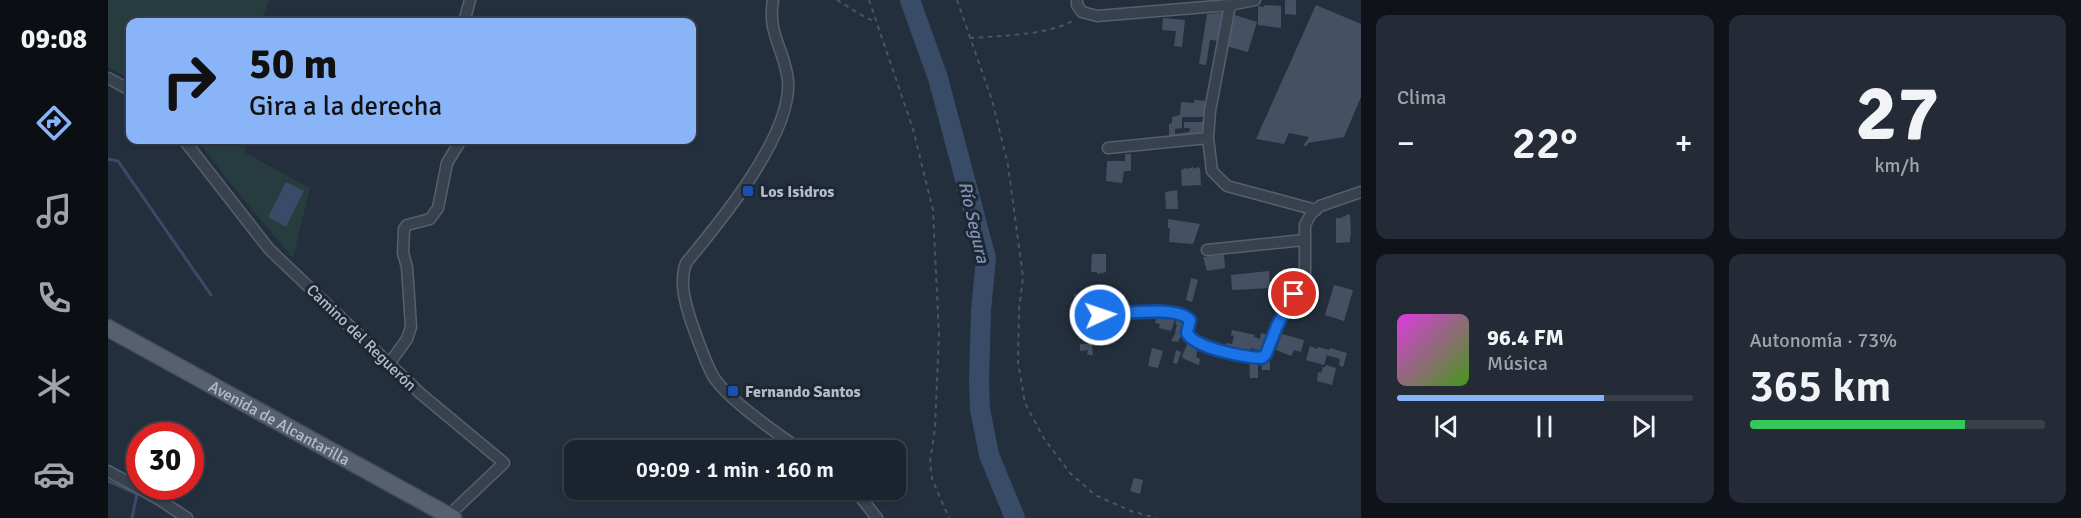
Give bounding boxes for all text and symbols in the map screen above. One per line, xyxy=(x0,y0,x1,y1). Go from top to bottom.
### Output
text: 09:08 xyxy=(21,23,87,56)
text: 50 m xyxy=(249,39,338,90)
icon: right xyxy=(150,42,228,120)
text: 27 xyxy=(1855,66,1939,162)
text: Clima xyxy=(1397,85,1446,110)
text: Gira a la derecha xyxy=(249,90,442,123)
icon: directions xyxy=(33,102,75,144)
text: 22° xyxy=(1512,116,1578,171)
text: − xyxy=(1397,123,1415,164)
text: + xyxy=(1675,123,1692,164)
text: km/h xyxy=(1875,153,1920,178)
water label: Río Segura xyxy=(954,179,994,266)
place label: Los Isidros xyxy=(760,182,834,202)
marker: Los Isidros xyxy=(741,184,755,198)
icon: music xyxy=(33,190,75,232)
pin xyxy=(1268,268,1319,319)
icon: phone xyxy=(33,277,75,319)
icon: arrive xyxy=(1277,277,1310,310)
street label: Camino del Reguerón xyxy=(302,280,420,395)
position arrow xyxy=(1068,283,1132,347)
text: 96.4 FM xyxy=(1487,324,1564,351)
text: Autonomía · 73% xyxy=(1750,328,1897,353)
text: Música xyxy=(1487,351,1548,376)
text: 365 km xyxy=(1750,359,1892,414)
icon: climate xyxy=(33,365,75,407)
street label: Avenida de Alcantarilla xyxy=(205,377,353,470)
place label: Fernando Santos xyxy=(745,382,861,402)
marker: Fernando Santos xyxy=(726,384,740,398)
icon: previous xyxy=(1430,410,1463,443)
icon: pause xyxy=(1528,410,1561,443)
icon: next xyxy=(1627,410,1660,443)
speed limit sign: 30 xyxy=(126,422,204,500)
icon: car xyxy=(33,453,75,495)
text: 09:09 · 1 min · 160 m xyxy=(636,456,834,483)

